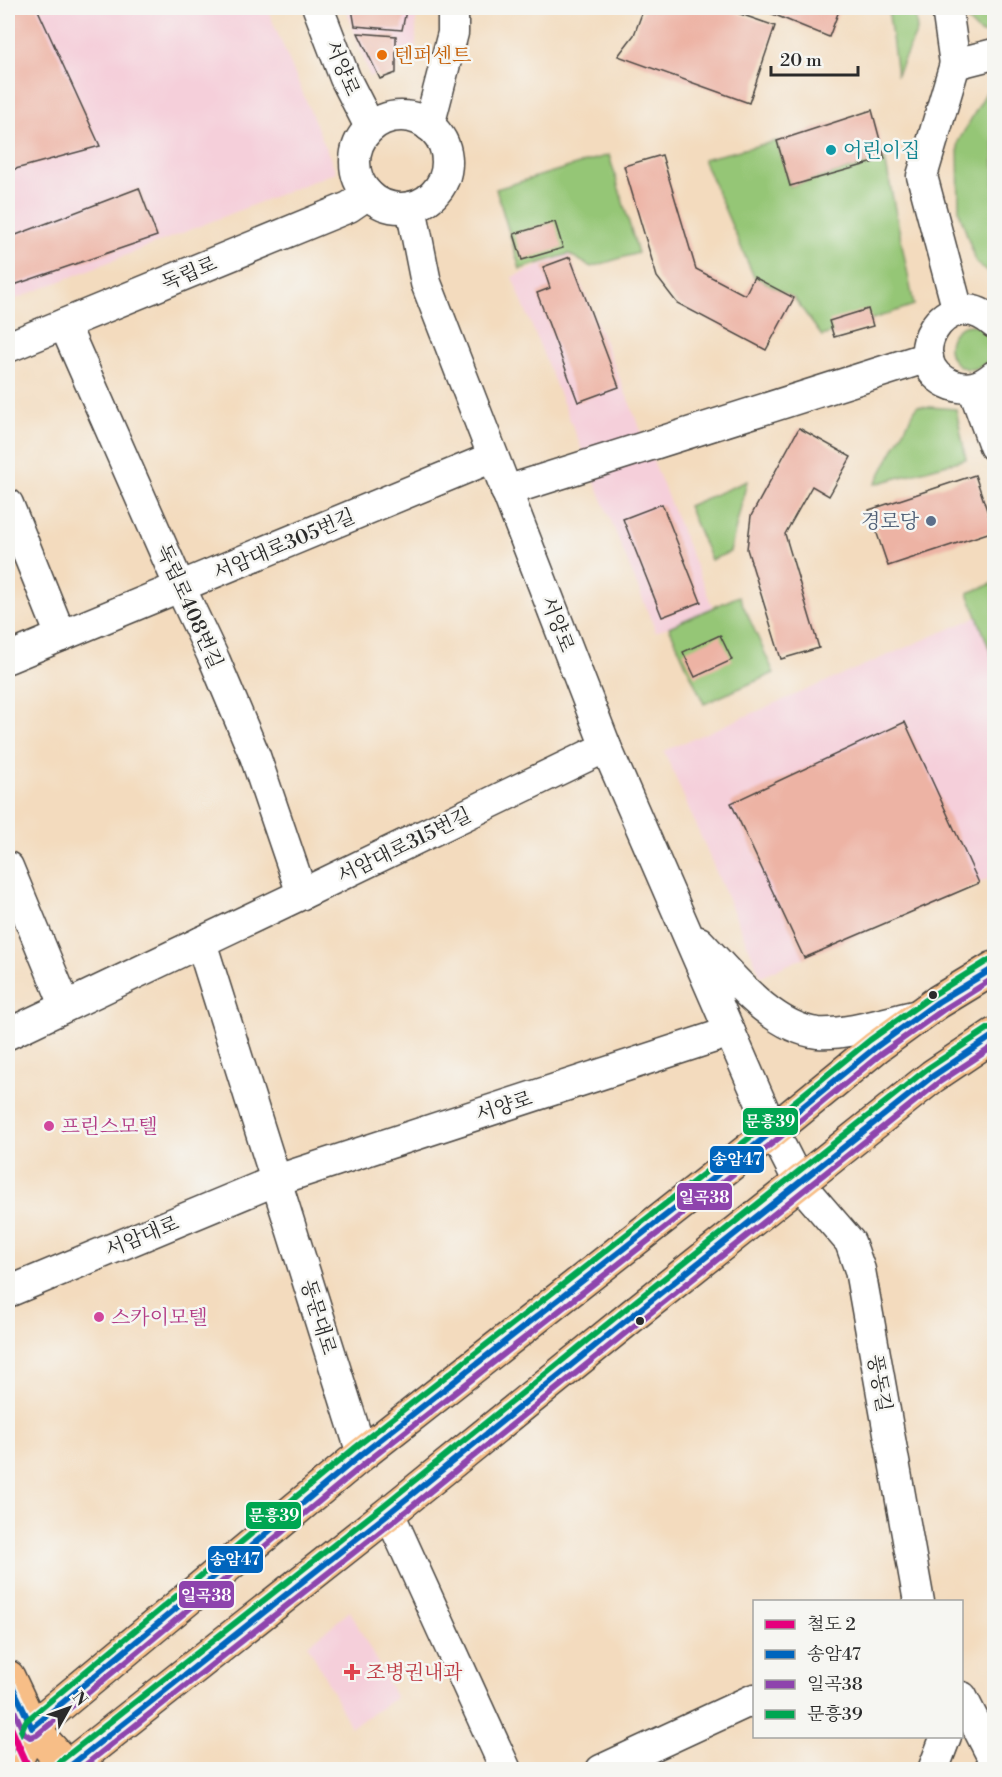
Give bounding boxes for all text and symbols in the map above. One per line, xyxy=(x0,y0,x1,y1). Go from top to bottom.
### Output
street label: 서양로 xyxy=(319,37,364,100)
scale bar xyxy=(771,39,858,77)
place label: 텐퍼센트 xyxy=(394,44,471,69)
marker: 텐퍼센트 xyxy=(375,48,389,62)
text: 20 m xyxy=(780,49,822,72)
place label: 어린이집 xyxy=(843,139,920,164)
marker: 어린이집 xyxy=(824,143,838,157)
street label: 독립로 xyxy=(158,252,221,297)
street label: 서암대로305번길 xyxy=(210,504,359,586)
place label: 경로당 xyxy=(861,510,920,535)
marker: 경로당 xyxy=(924,514,938,528)
street label: 독립로408번길 xyxy=(150,540,227,673)
street label: 서양로 xyxy=(535,593,579,656)
street label: 서암대로315번길 xyxy=(334,803,476,890)
unlabelled marker xyxy=(927,989,939,1001)
street label: 서양로 xyxy=(473,1087,536,1128)
line badge: 문흥39 xyxy=(742,1107,799,1136)
text: 문흥39 xyxy=(745,1112,795,1132)
place label: 프린스모텔 xyxy=(61,1115,158,1140)
marker: 프린스모텔 xyxy=(42,1119,56,1133)
line badge: 송암47 xyxy=(709,1145,765,1174)
text: 송암47 xyxy=(712,1150,763,1170)
line badge: 일곡38 xyxy=(676,1182,733,1211)
text: 일곡38 xyxy=(679,1188,729,1208)
street label: 서암대로 xyxy=(102,1211,183,1263)
street label: 동문대로 xyxy=(294,1277,341,1358)
place label: 스카이모텔 xyxy=(111,1306,208,1331)
marker: 스카이모텔 xyxy=(92,1310,106,1324)
unlabelled marker xyxy=(634,1315,646,1327)
street label: 풍동길 xyxy=(861,1353,896,1414)
line badge: 문흥39 xyxy=(245,1501,302,1530)
text: 문흥39 xyxy=(249,1506,299,1526)
line badge: 송암47 xyxy=(207,1545,264,1574)
text: 송암47 xyxy=(210,1550,261,1570)
line badge: 일곡38 xyxy=(178,1580,235,1609)
text: 일곡38 xyxy=(181,1586,231,1606)
legend xyxy=(753,1600,963,1738)
text: 철도 2 xyxy=(807,1613,856,1636)
text: 송암47 xyxy=(807,1643,861,1666)
place label: 조병권내과 xyxy=(366,1661,463,1686)
marker: 조병권내과 xyxy=(343,1663,361,1681)
text: 일곡38 xyxy=(807,1673,863,1696)
north arrow xyxy=(39,1678,99,1738)
text: N xyxy=(68,1688,92,1711)
text: 문흥39 xyxy=(807,1703,863,1726)

